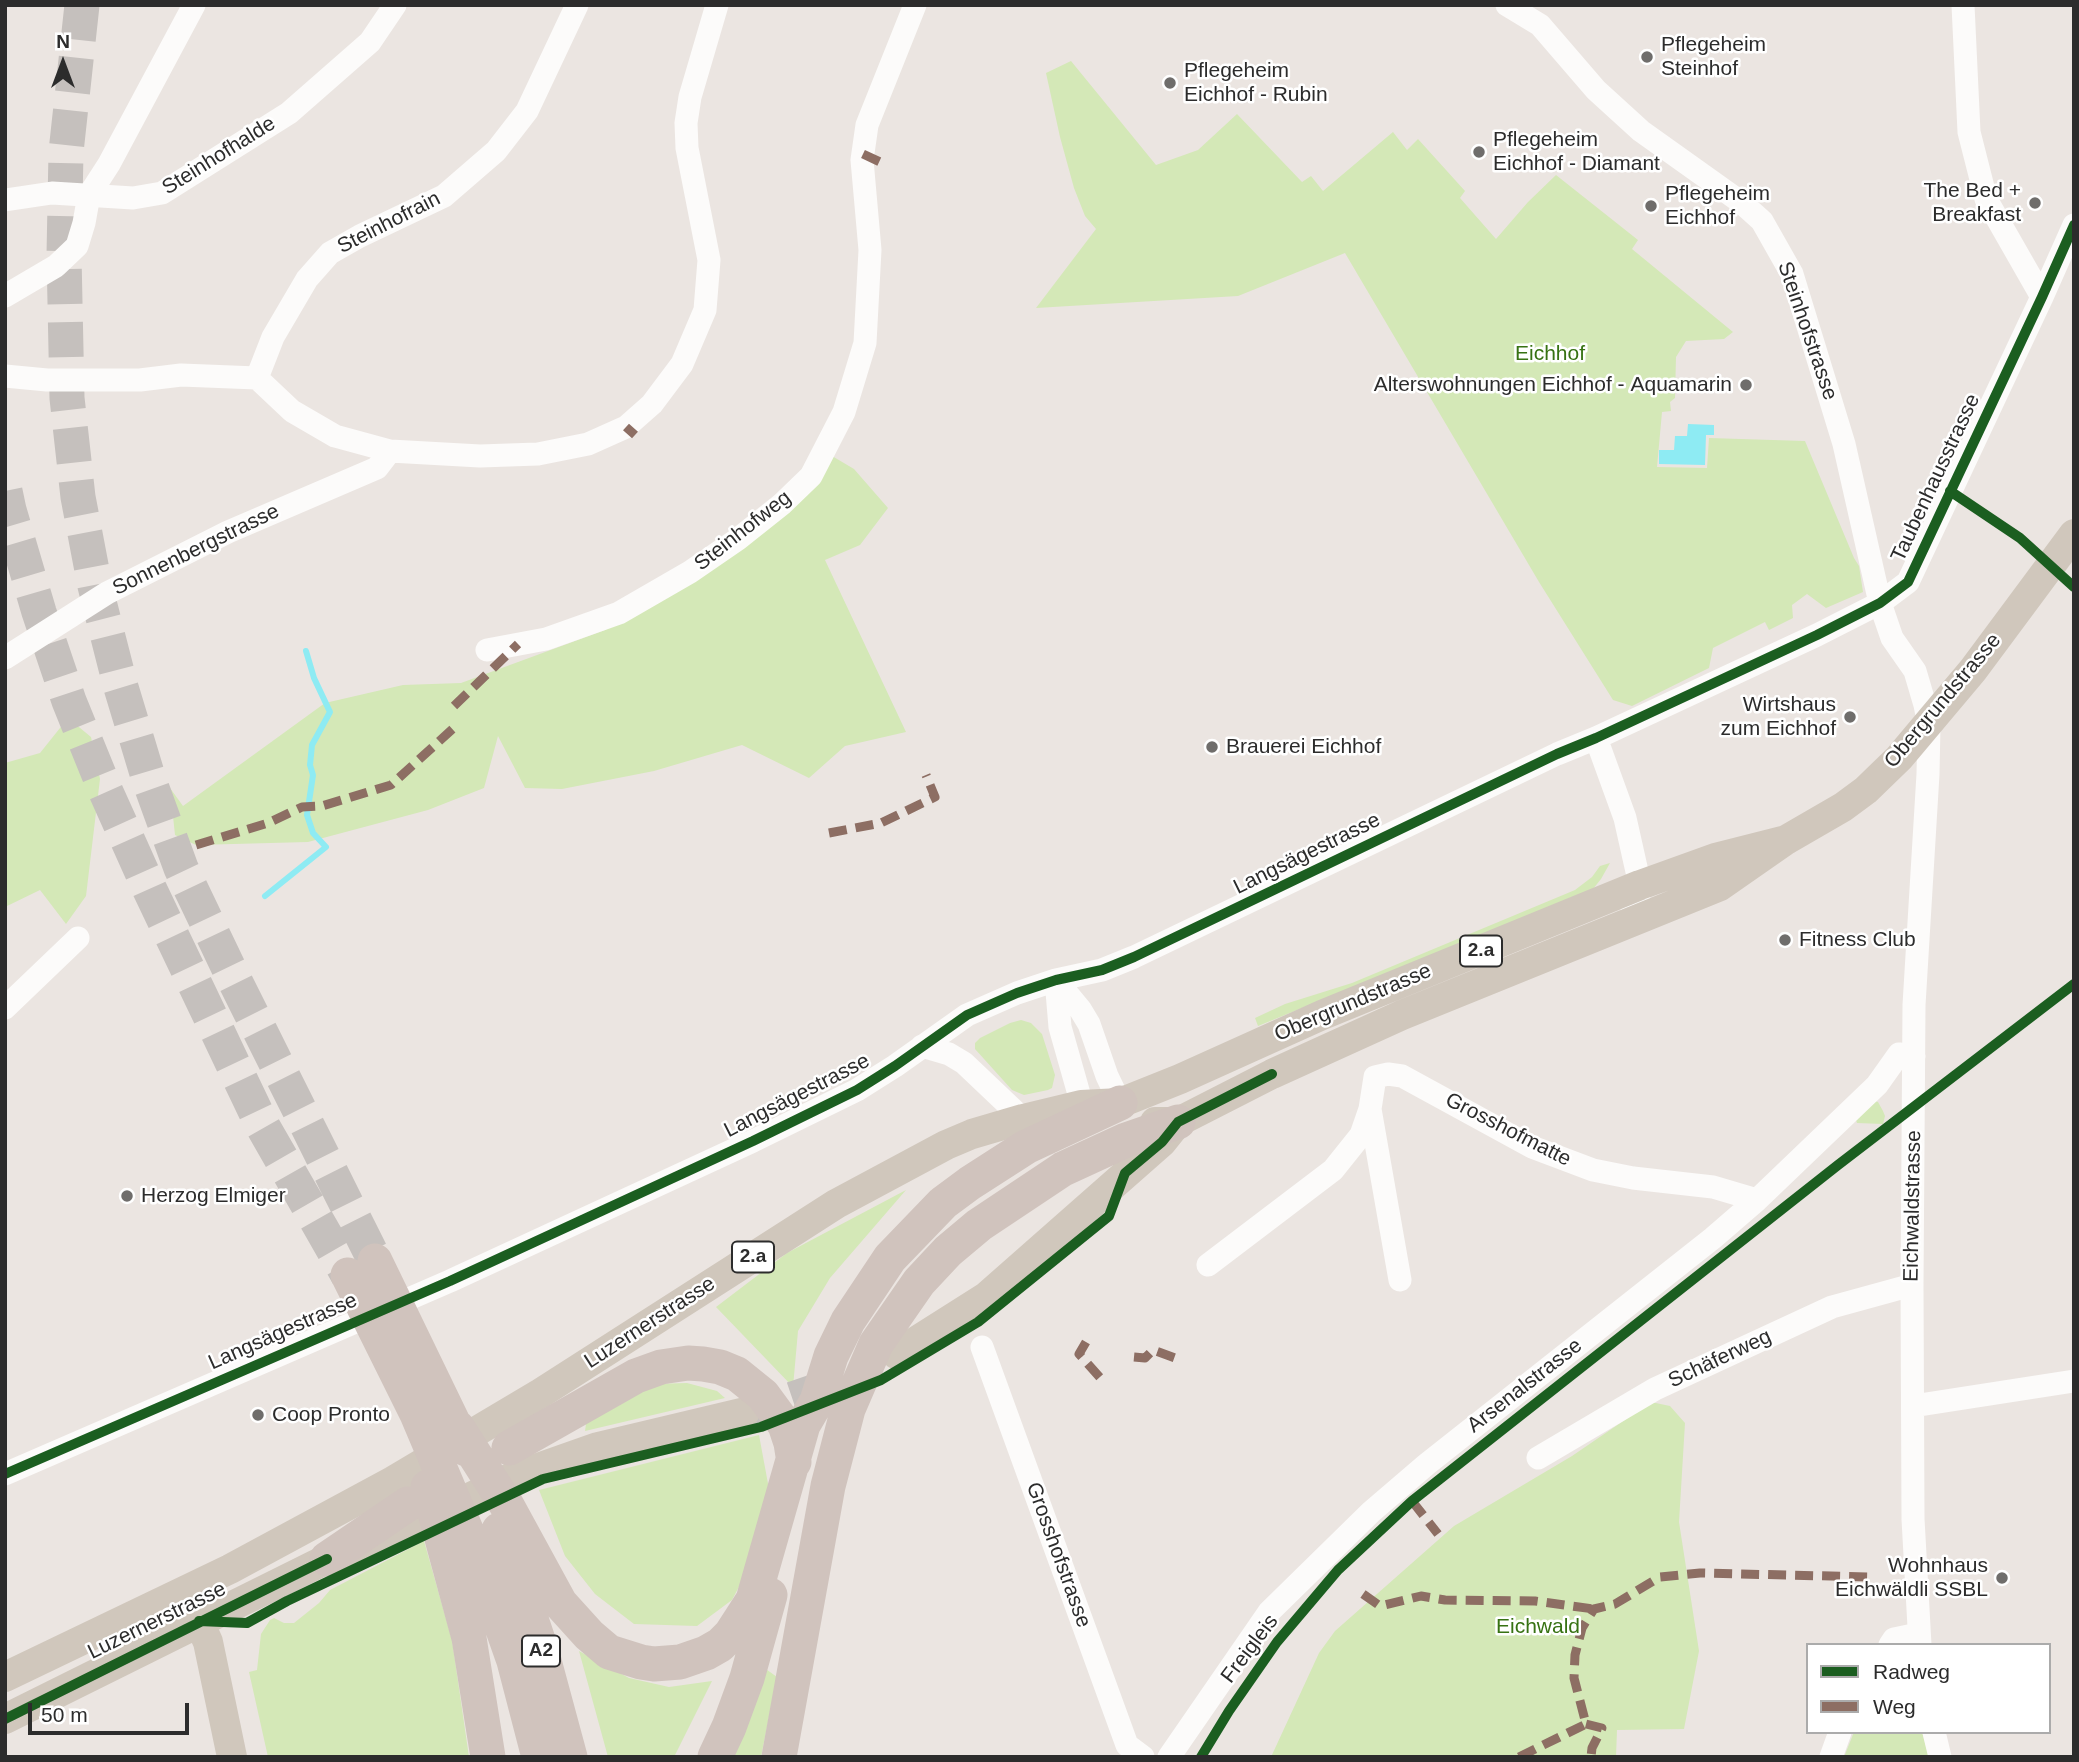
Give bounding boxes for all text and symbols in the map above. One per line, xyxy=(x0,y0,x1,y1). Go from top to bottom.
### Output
north arrow xyxy=(28,28,98,98)
text: N xyxy=(56,31,70,52)
place label: Pflegeheim Steinhof xyxy=(1661,32,1766,82)
marker: Pflegeheim Steinhof xyxy=(1639,49,1655,65)
place label: Pflegeheim Eichhof - Rubin xyxy=(1184,58,1328,108)
marker: Pflegeheim Eichhof - Rubin xyxy=(1162,75,1178,91)
street label: Steinhofhalde xyxy=(158,111,280,201)
place label: Pflegeheim Eichhof - Diamant xyxy=(1493,127,1660,177)
marker: Pflegeheim Eichhof - Diamant xyxy=(1471,144,1487,160)
place label: The Bed + Breakfast xyxy=(1924,178,2021,228)
place label: Pflegeheim Eichhof xyxy=(1665,181,1770,231)
street label: Steinhofrain xyxy=(333,186,445,260)
marker: The Bed + Breakfast xyxy=(2027,195,2043,211)
marker: Pflegeheim Eichhof xyxy=(1643,198,1659,214)
street label: Steinhofstrasse xyxy=(1772,258,1842,404)
park label: Eichhof xyxy=(1515,341,1585,367)
place label: Alterswohnungen Eichhof - Aquamarin xyxy=(1374,372,1732,398)
marker: Alterswohnungen Eichhof - Aquamarin xyxy=(1738,377,1754,393)
street label: Taubenhausstrasse xyxy=(1886,390,1986,566)
street label: Steinhofweg xyxy=(690,485,796,577)
street label: Sonnenbergstrasse xyxy=(109,499,283,601)
street label: Obergrundstrasse xyxy=(1879,629,2007,773)
place label: Wirtshaus zum Eichhof xyxy=(1720,692,1836,742)
marker: Wirtshaus zum Eichhof xyxy=(1842,709,1858,725)
place label: Brauerei Eichhof xyxy=(1226,734,1381,760)
marker: Brauerei Eichhof xyxy=(1204,739,1220,755)
street label: Langsägestrasse xyxy=(1230,808,1384,900)
place label: Fitness Club xyxy=(1799,927,1916,953)
marker: Fitness Club xyxy=(1777,932,1793,948)
road number: 2.a xyxy=(1460,936,1502,967)
street label: Obergrundstrasse xyxy=(1271,959,1435,1047)
street label: Langsägestrasse xyxy=(720,1048,874,1144)
street label: Grosshofmatte xyxy=(1441,1088,1575,1172)
street label: Eichwaldstrasse xyxy=(1899,1130,1927,1282)
place label: Herzog Elmiger xyxy=(141,1183,286,1209)
marker: Herzog Elmiger xyxy=(119,1188,135,1204)
road number: 2.a xyxy=(732,1242,774,1273)
street label: Luzernerstrasse xyxy=(580,1271,720,1375)
street label: Langsägestrasse xyxy=(205,1288,361,1376)
street label: Schäferweg xyxy=(1664,1324,1776,1394)
street label: Arsenalstrasse xyxy=(1463,1333,1587,1439)
place label: Coop Pronto xyxy=(272,1402,390,1428)
marker: Coop Pronto xyxy=(250,1407,266,1423)
street label: Grosshofstrasse xyxy=(1020,1479,1096,1631)
place label: Wohnhaus Eichwäldli SSBL xyxy=(1835,1553,1988,1603)
marker: Wohnhaus Eichwäldli SSBL xyxy=(1994,1570,2010,1586)
street label: Luzernerstrasse xyxy=(84,1577,230,1665)
street label: Freigleis xyxy=(1216,1610,1284,1688)
park label: Eichwald xyxy=(1496,1614,1580,1640)
road number: A2 xyxy=(522,1636,560,1666)
legend xyxy=(1806,1643,2051,1734)
text: Radweg xyxy=(1873,1660,1950,1683)
scale bar xyxy=(32,1688,192,1732)
text: Weg xyxy=(1873,1695,1916,1718)
text: 50 m xyxy=(41,1703,88,1726)

